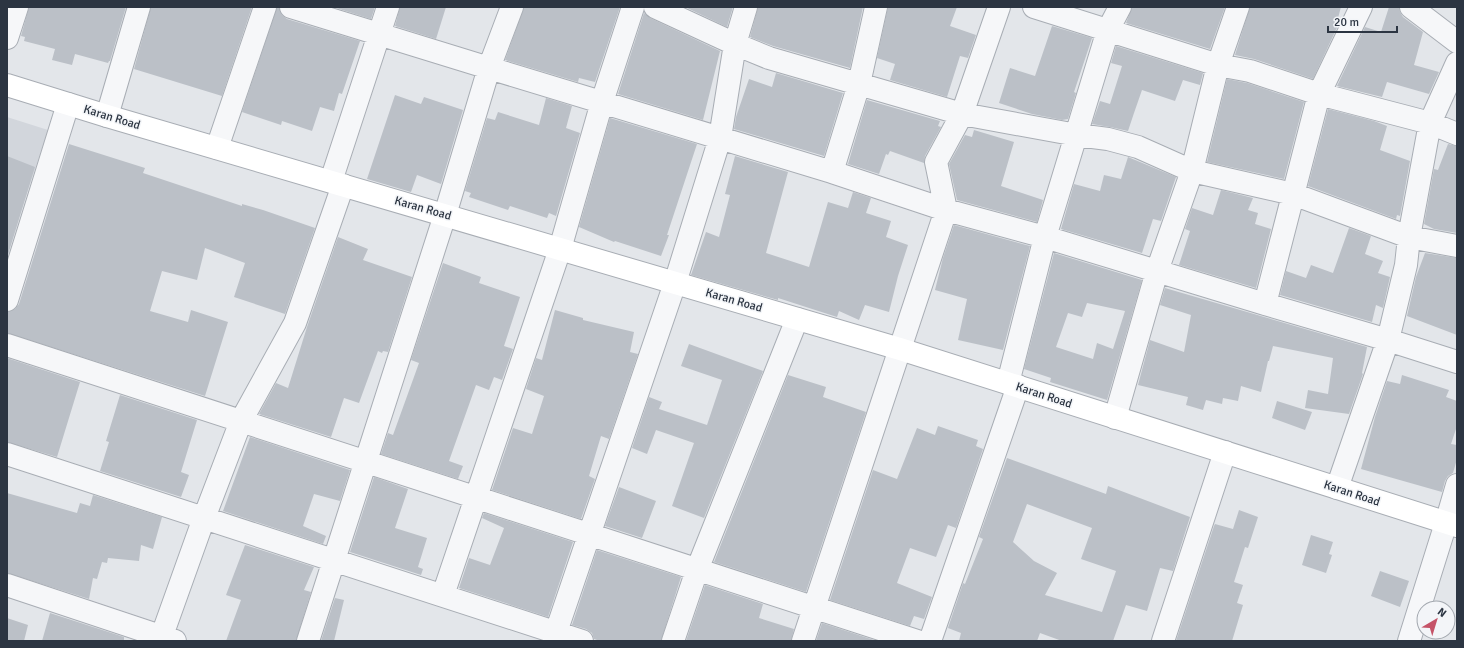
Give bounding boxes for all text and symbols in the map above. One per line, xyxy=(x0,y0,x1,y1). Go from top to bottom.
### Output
scale bar xyxy=(1328,8,1397,34)
text: 20 m xyxy=(1334,15,1359,30)
street label: Karan Road xyxy=(82,102,142,133)
street label: Karan Road xyxy=(393,193,453,224)
street label: Karan Road xyxy=(704,285,764,316)
street label: Karan Road xyxy=(1014,379,1074,412)
street label: Karan Road xyxy=(1322,477,1382,510)
north arrow xyxy=(1416,600,1456,640)
text: N xyxy=(1435,605,1449,620)

